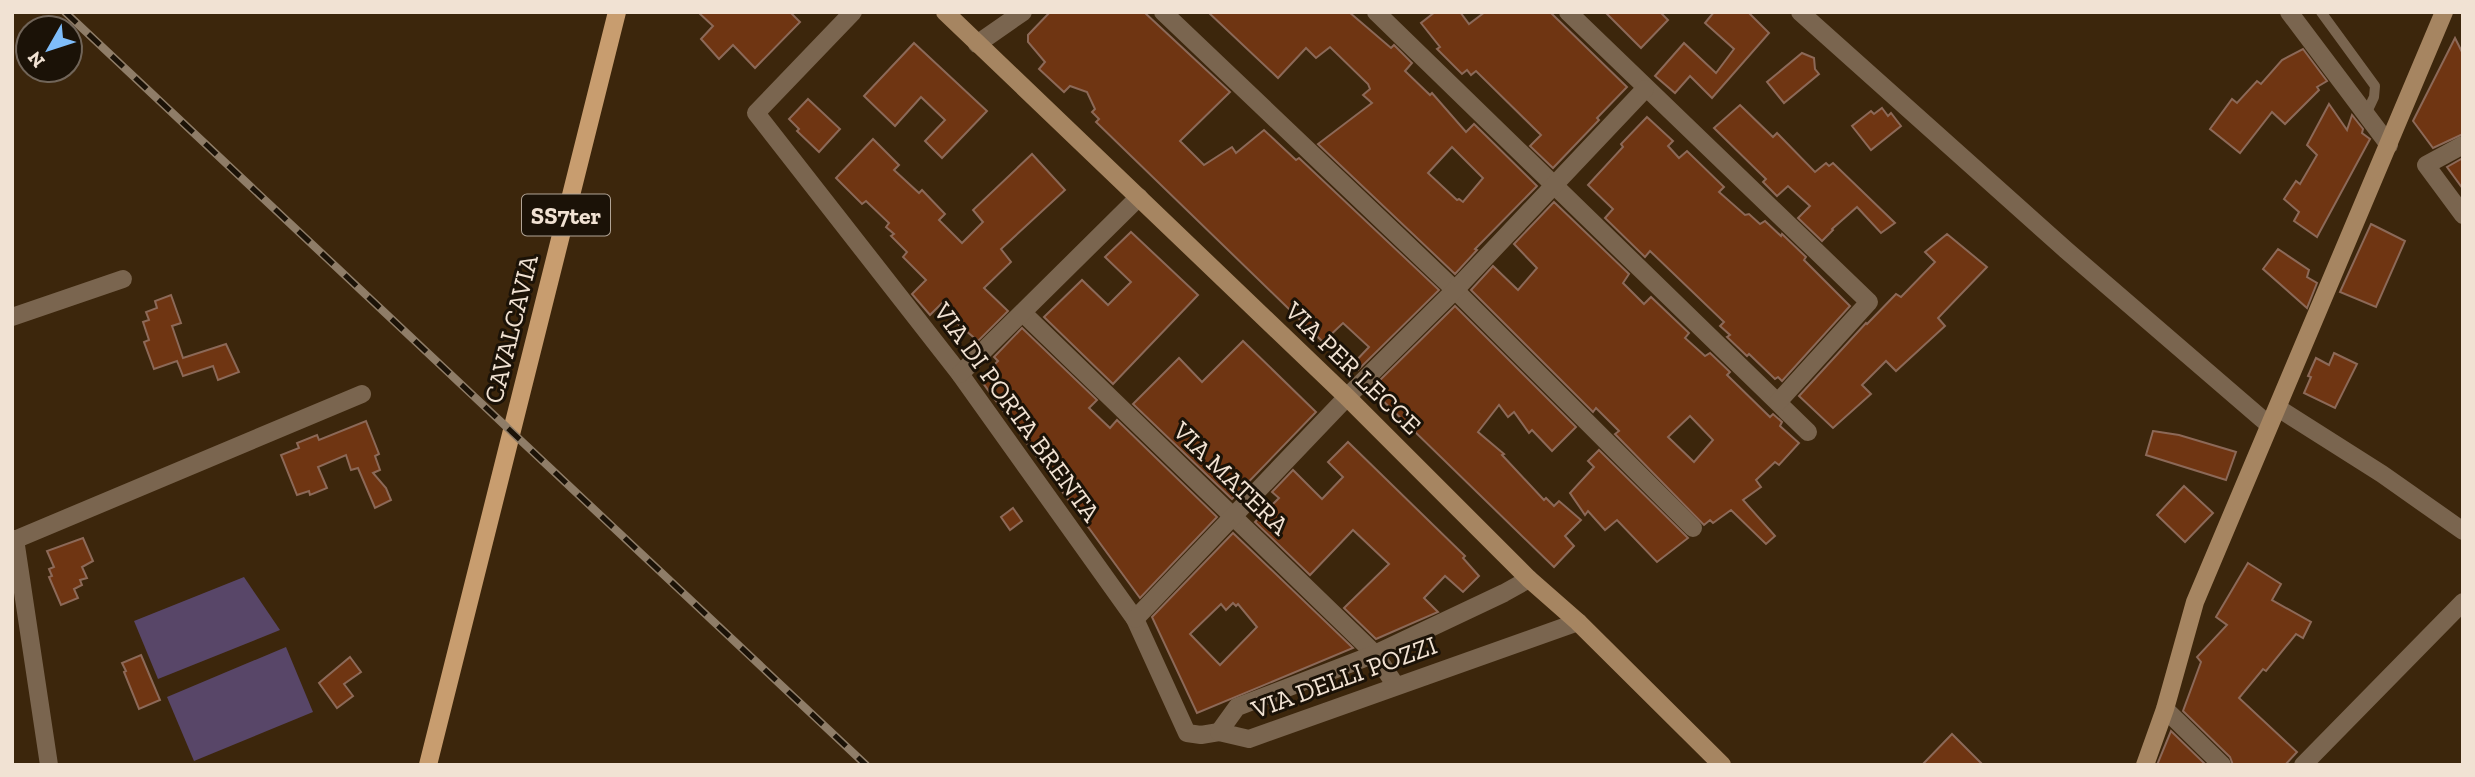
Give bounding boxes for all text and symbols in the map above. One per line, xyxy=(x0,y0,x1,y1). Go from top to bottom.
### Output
north arrow xyxy=(14,14,84,84)
text: N xyxy=(23,47,50,72)
road number: SS7ter xyxy=(522,195,610,236)
street label: CAVALCAVIA xyxy=(477,250,545,407)
street label: VIA PER LECCE xyxy=(1277,294,1428,441)
street label: VIA DI PORTA BRENTA xyxy=(926,295,1108,529)
street label: VIA MATERA xyxy=(1165,414,1297,542)
street label: VIA DELLI POZZI xyxy=(1246,629,1441,726)

